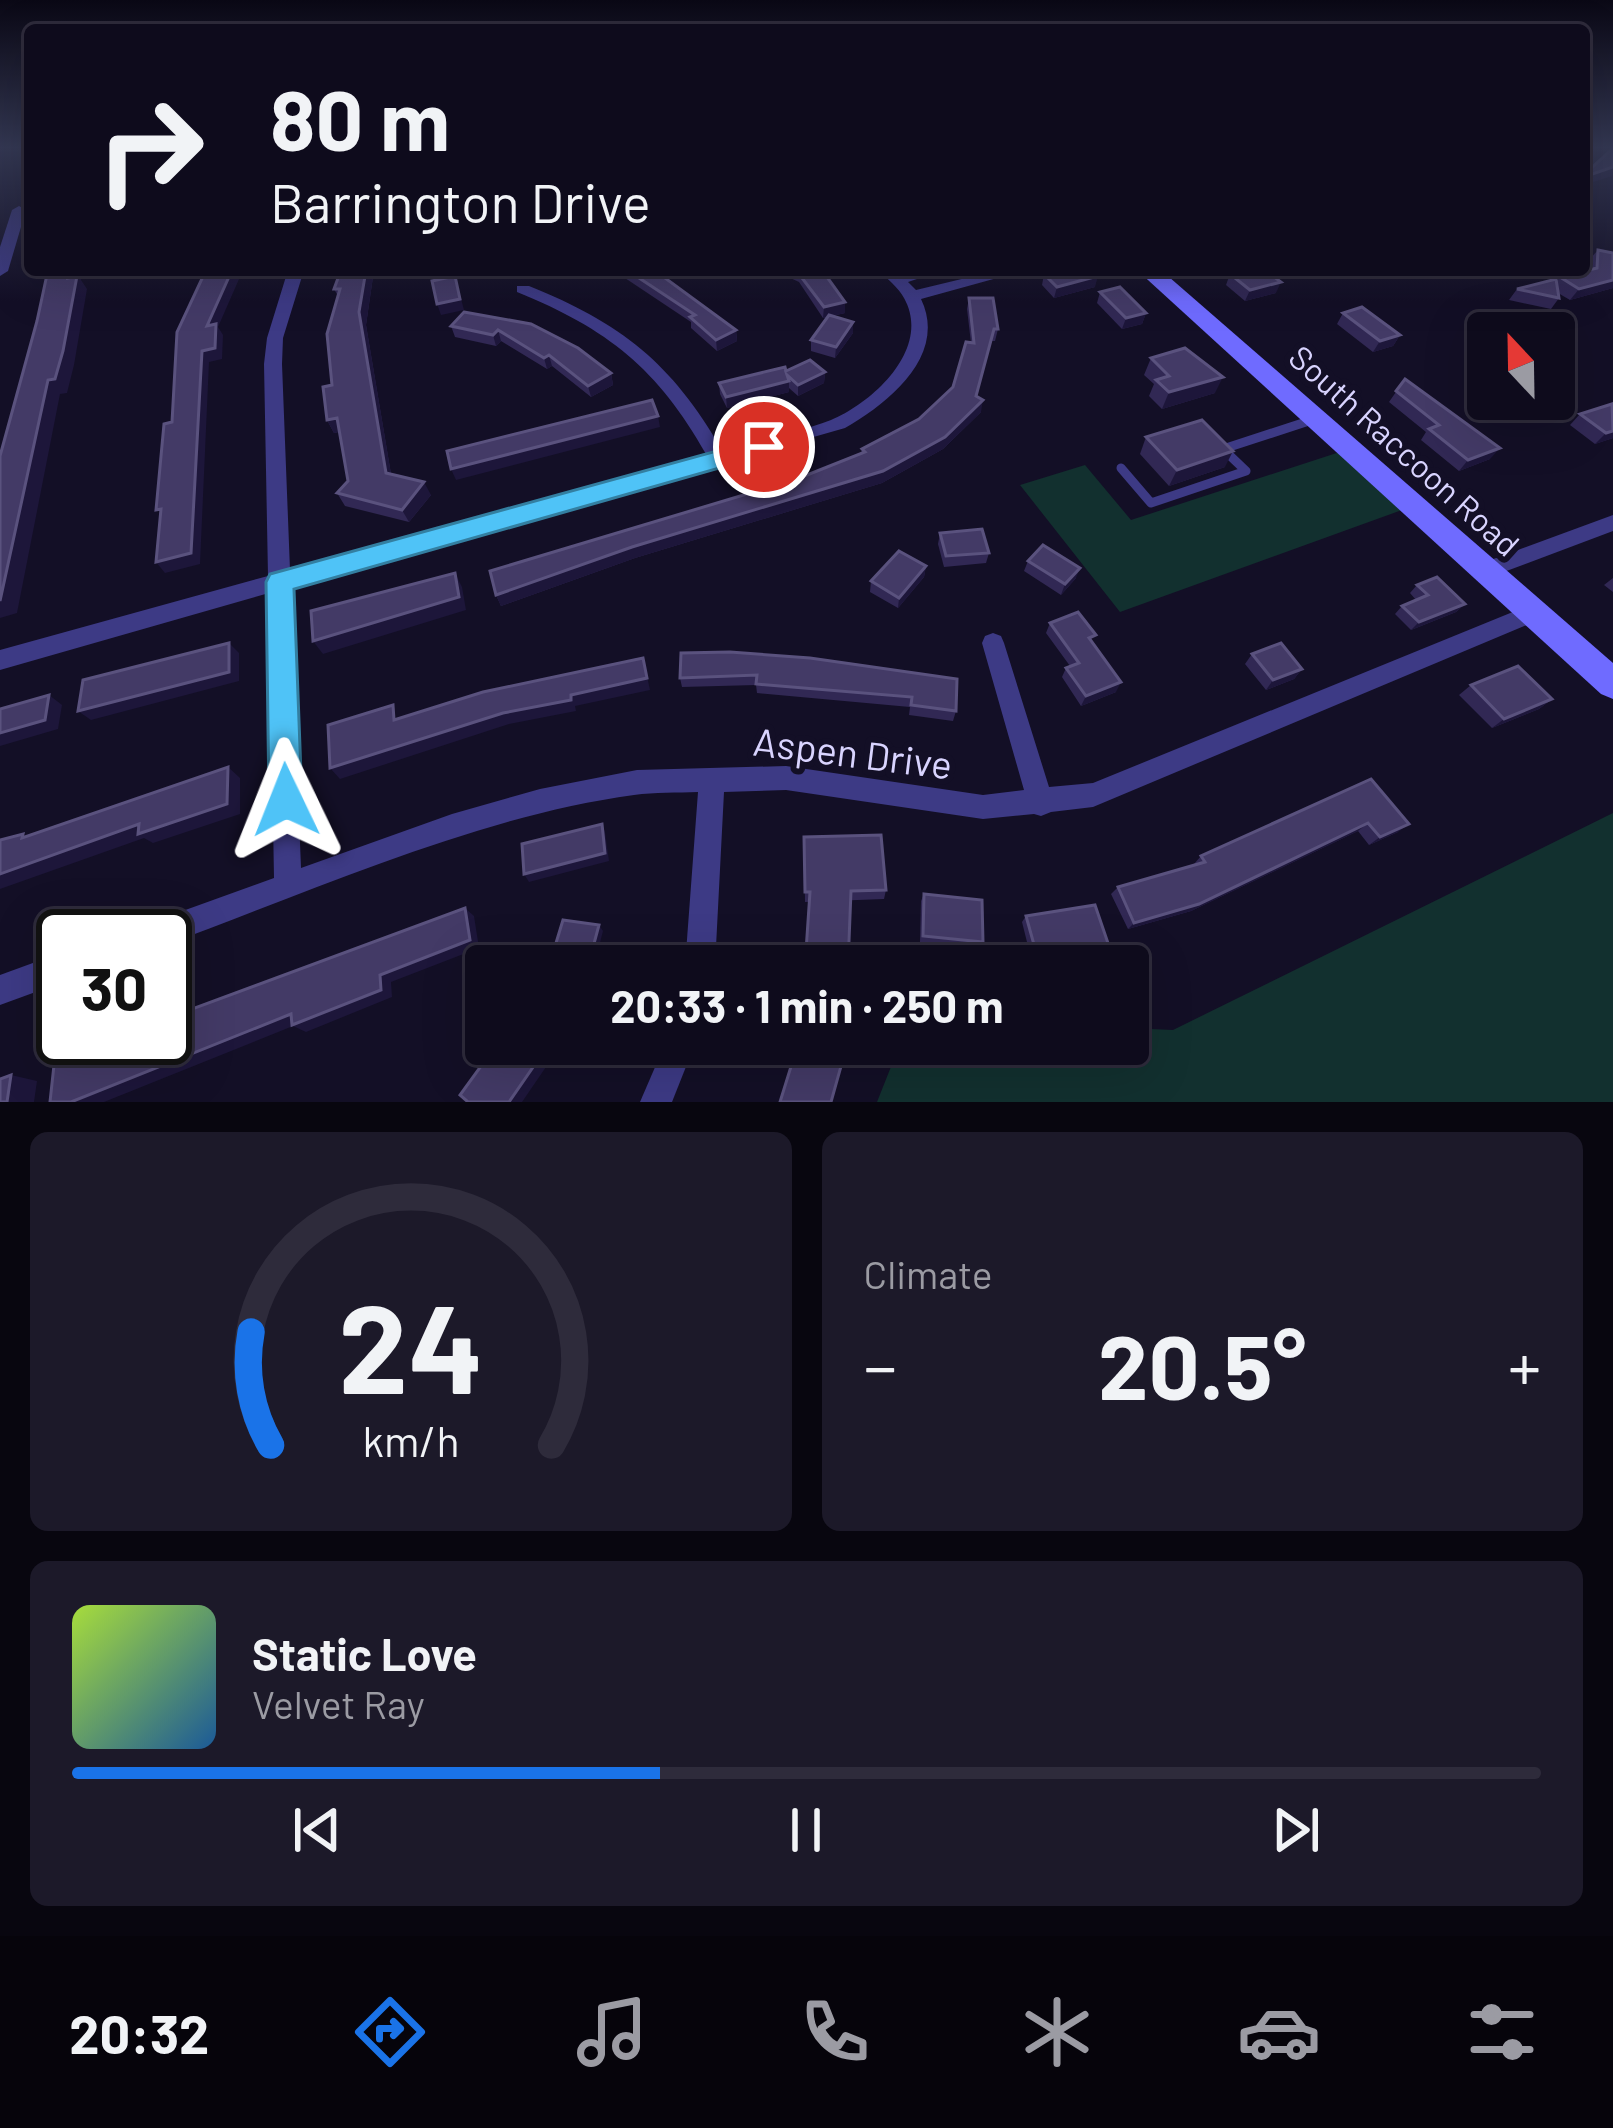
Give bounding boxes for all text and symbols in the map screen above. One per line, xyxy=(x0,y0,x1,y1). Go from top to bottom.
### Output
text: 80 m xyxy=(270,67,450,168)
icon: right xyxy=(72,72,228,228)
text: Barrington Drive xyxy=(270,169,651,234)
north arrow xyxy=(1467,312,1575,420)
map controls xyxy=(1467,312,1575,420)
street label: South Raccoon Road xyxy=(1282,336,1528,564)
pin xyxy=(713,396,815,498)
icon: arrive xyxy=(731,414,797,480)
street label: Aspen Drive xyxy=(751,716,955,788)
position arrow xyxy=(223,737,349,863)
speed limit sign: 30 xyxy=(36,909,192,1065)
text: 20:33 · 1 min · 250 m xyxy=(610,978,1004,1032)
text: Climate xyxy=(864,1250,993,1297)
text: 24 xyxy=(338,1269,483,1419)
text: 20.5° xyxy=(1098,1310,1306,1418)
text: − xyxy=(864,1325,897,1404)
text: + xyxy=(1508,1325,1541,1404)
text: km/h xyxy=(362,1413,459,1465)
text: Static Love xyxy=(252,1626,477,1680)
text: Velvet Ray xyxy=(252,1680,425,1727)
icon: previous xyxy=(284,1797,350,1863)
icon: pause xyxy=(773,1797,839,1863)
icon: next xyxy=(1263,1797,1329,1863)
icon: directions xyxy=(348,1990,432,2074)
icon: music xyxy=(570,1990,654,2074)
icon: phone xyxy=(793,1990,877,2074)
icon: climate xyxy=(1015,1990,1099,2074)
icon: car xyxy=(1237,1990,1321,2074)
icon: filters xyxy=(1460,1990,1544,2074)
text: 20:32 xyxy=(69,2000,209,2065)

